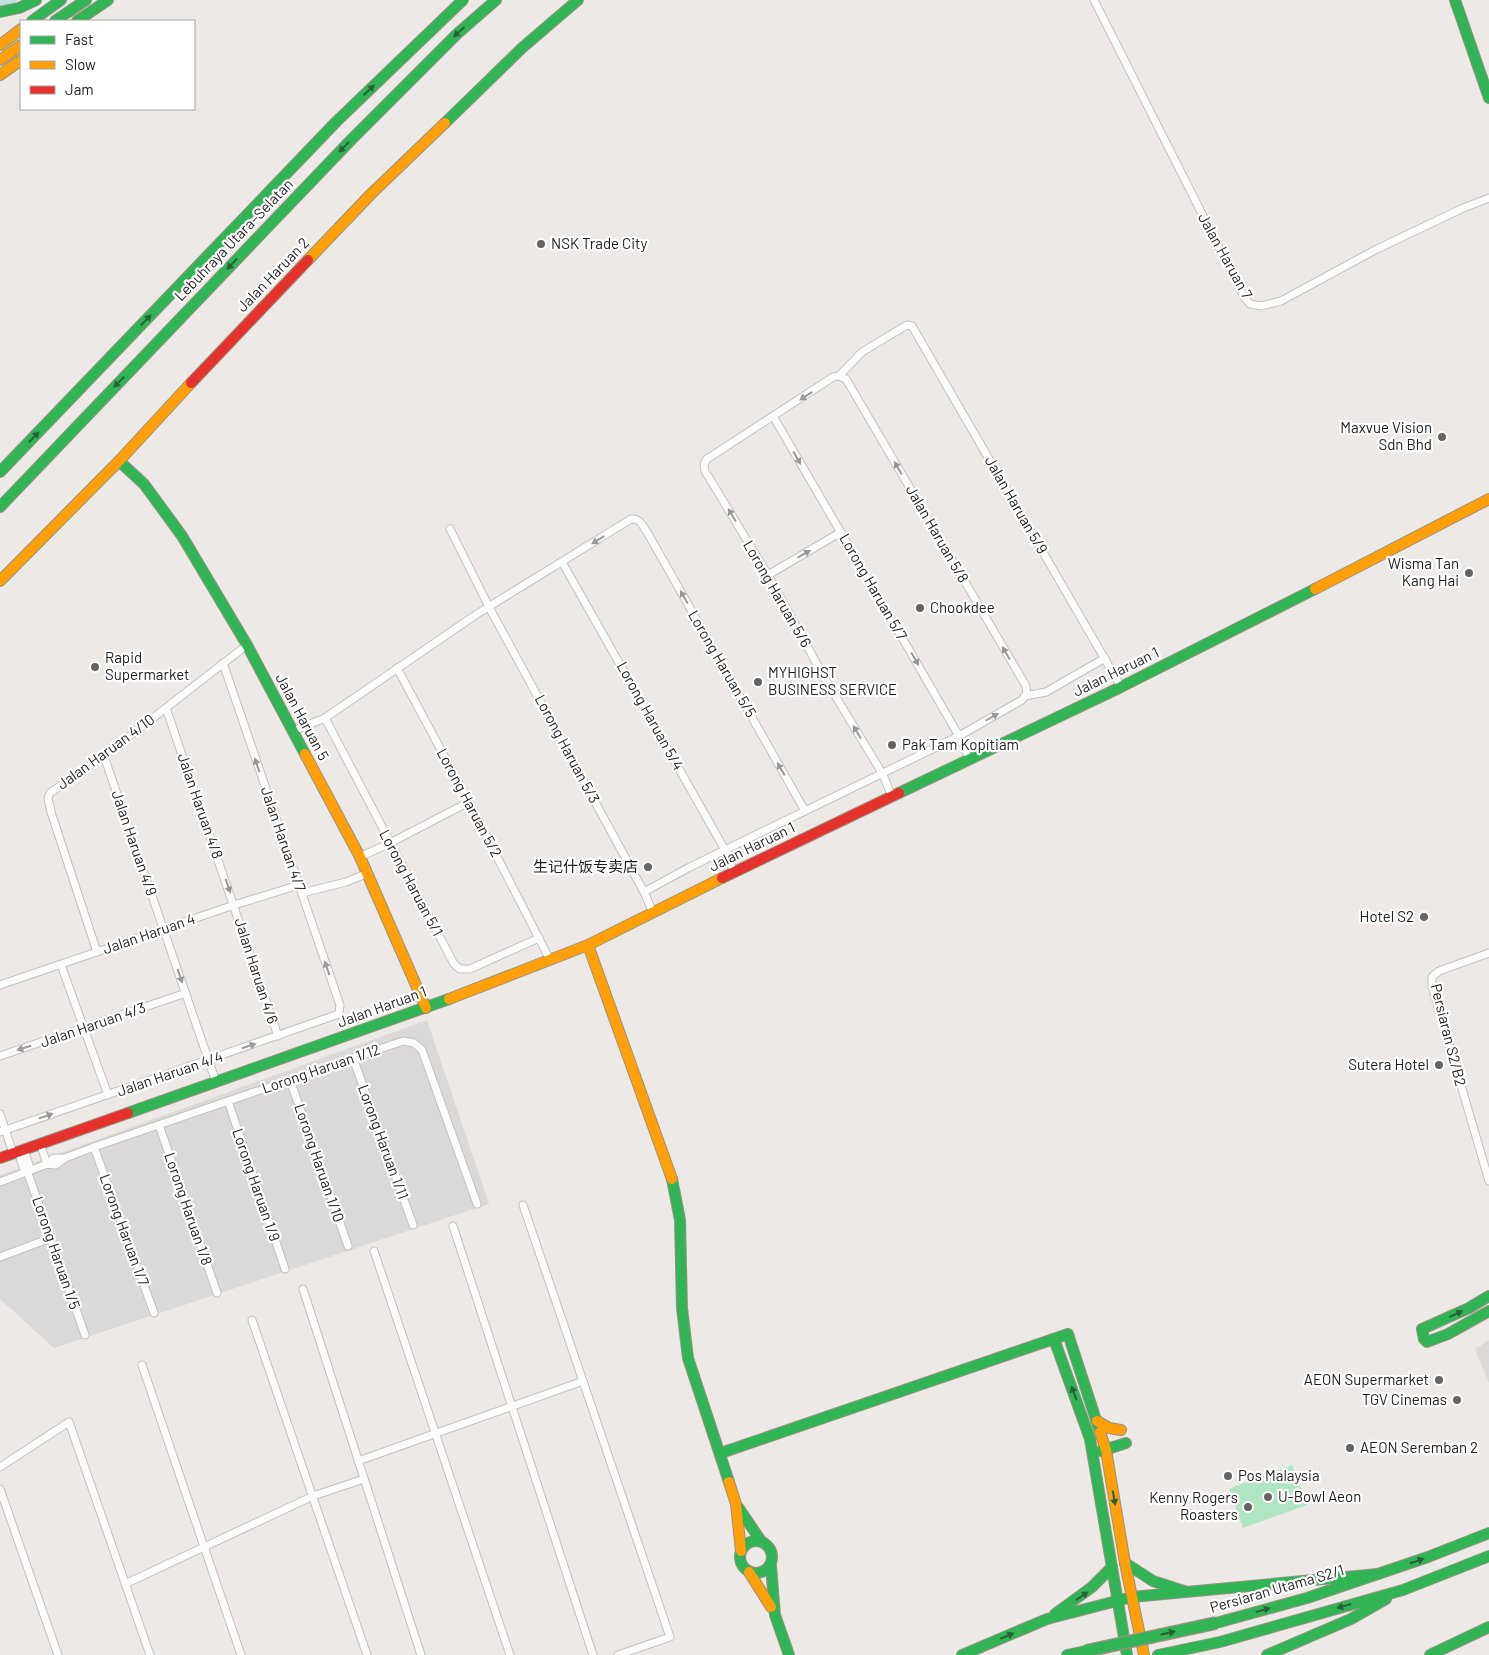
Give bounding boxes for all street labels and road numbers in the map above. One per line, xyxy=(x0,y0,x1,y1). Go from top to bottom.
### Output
street label: Lebuhraya Utara–Selatan xyxy=(170,174,296,304)
street label: Jalan Haruan 7 xyxy=(1195,209,1257,302)
street label: Jalan Haruan 2 xyxy=(232,233,312,315)
street label: Jalan Haruan 5/9 xyxy=(982,452,1052,557)
street label: Jalan Haruan 5/8 xyxy=(903,481,973,586)
street label: Lorong Haruan 5/7 xyxy=(836,530,912,643)
street label: Lorong Haruan 5/6 xyxy=(740,537,816,650)
street label: Lorong Haruan 5/5 xyxy=(685,607,761,720)
street label: Jalan Haruan 1 xyxy=(1070,643,1162,700)
street label: Lorong Haruan 5/4 xyxy=(614,658,688,773)
street label: Jalan Haruan 5 xyxy=(272,670,333,763)
street label: Lorong Haruan 5/3 xyxy=(532,691,604,806)
street label: Jalan Haruan 4/10 xyxy=(53,710,158,793)
street label: Lorong Haruan 5/2 xyxy=(434,745,506,860)
street label: Jalan Haruan 4/8 xyxy=(174,751,227,861)
street label: Jalan Haruan 4/7 xyxy=(258,784,310,893)
street label: Jalan Haruan 4/9 xyxy=(108,788,161,898)
street label: Jalan Haruan 1 xyxy=(706,818,798,875)
street label: Lorong Haruan 5/1 xyxy=(376,826,448,939)
street label: Jalan Haruan 4 xyxy=(100,909,197,957)
street label: Jalan Haruan 4/6 xyxy=(231,915,283,1026)
street label: Jalan Haruan 1 xyxy=(335,982,429,1031)
street label: Persiaran S2/B2 xyxy=(1428,982,1470,1088)
street label: Jalan Haruan 4/3 xyxy=(38,998,148,1051)
street label: Lorong Haruan 1/12 xyxy=(259,1039,382,1097)
street label: Jalan Haruan 4/4 xyxy=(114,1047,225,1100)
street label: Lorong Haruan 1/11 xyxy=(355,1082,413,1202)
street label: Lorong Haruan 1/10 xyxy=(291,1101,349,1224)
street label: Lorong Haruan 1/9 xyxy=(229,1126,285,1243)
street label: Lorong Haruan 1/8 xyxy=(161,1150,217,1267)
street label: Lorong Haruan 1/7 xyxy=(96,1171,153,1288)
street label: Lorong Haruan 1/5 xyxy=(29,1194,85,1311)
street label: Persiaran Utama S2/1 xyxy=(1207,1560,1346,1616)

